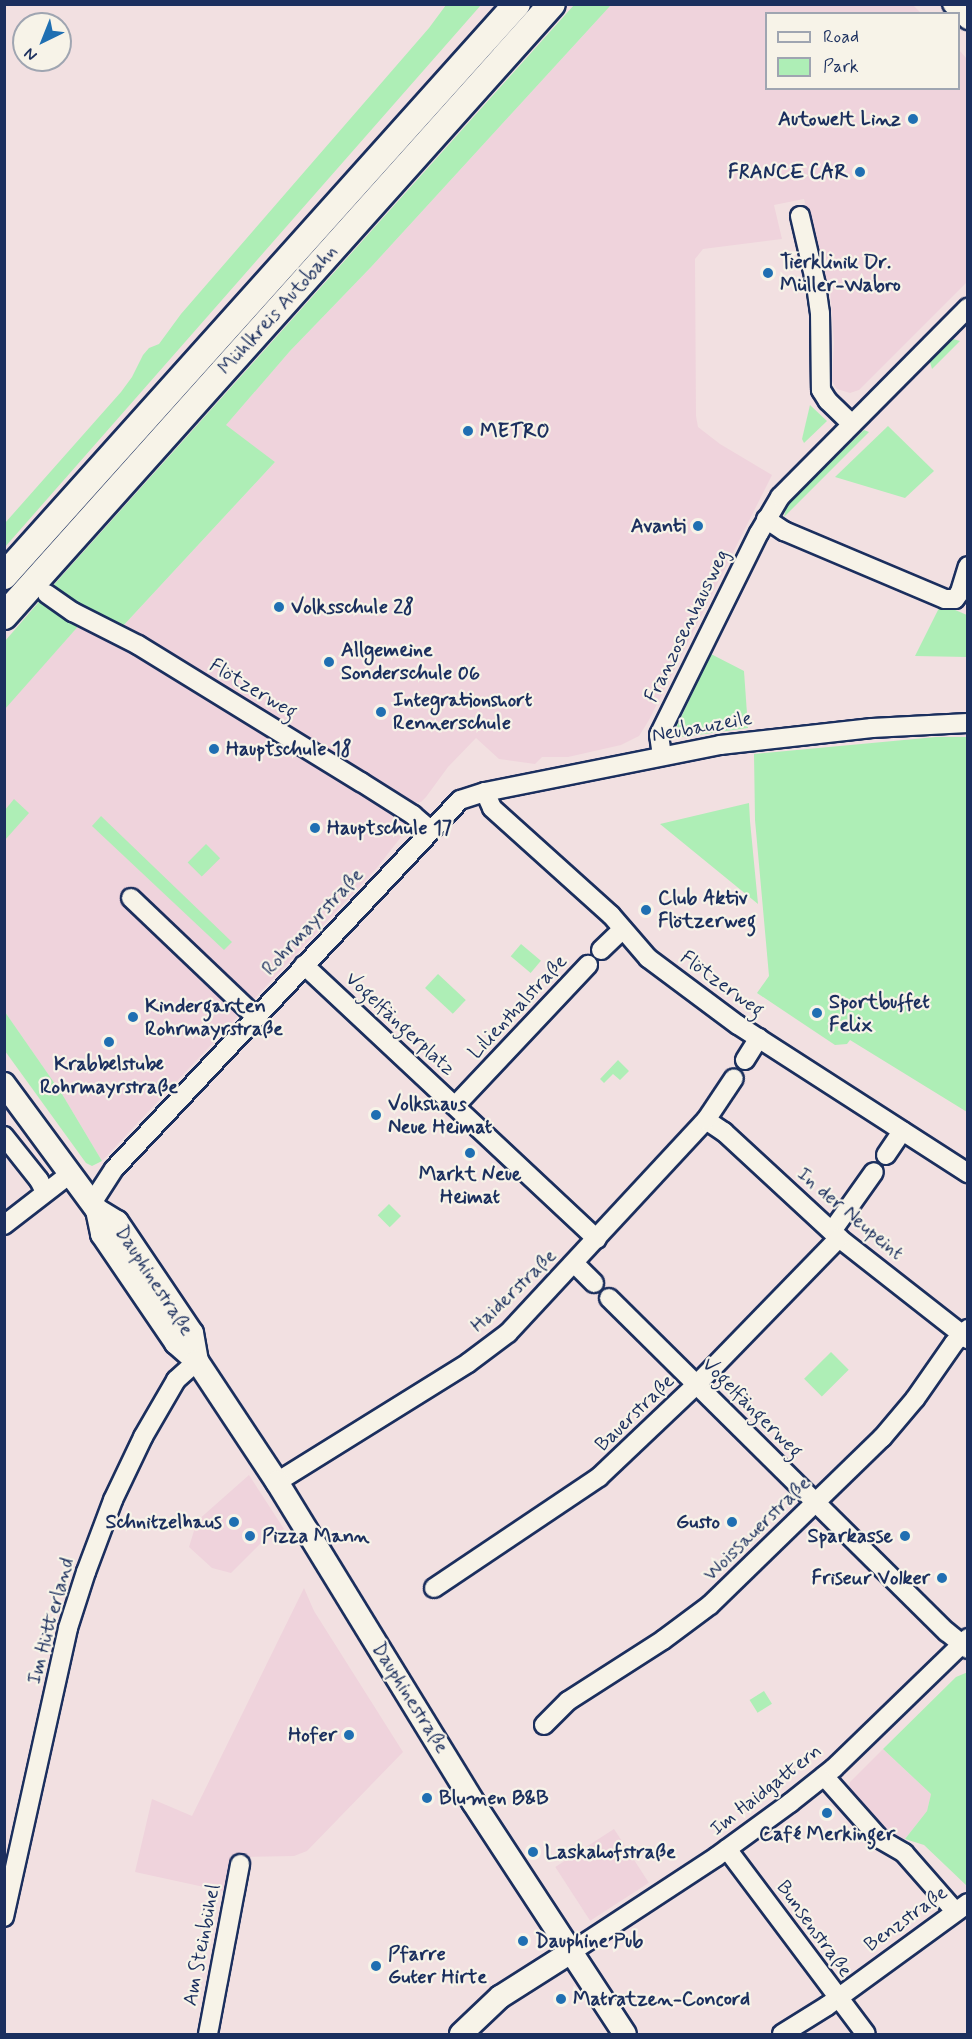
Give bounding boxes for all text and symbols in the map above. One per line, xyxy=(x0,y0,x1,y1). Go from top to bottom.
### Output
north arrow xyxy=(12,12,72,72)
legend xyxy=(765,12,960,90)
text: Road xyxy=(823,25,859,49)
text: N xyxy=(20,43,42,65)
text: Park xyxy=(823,55,859,79)
place label: Autowelt Linz xyxy=(780,107,901,131)
marker: Autowelt Linz xyxy=(906,112,920,126)
place label: FRANCE CAR xyxy=(728,160,848,184)
marker: FRANCE CAR xyxy=(853,165,867,179)
street label: Mühlkreis Autobahn xyxy=(213,240,343,380)
place label: Tierklinik Dr. Müller-Wabro xyxy=(780,250,901,297)
marker: Tierklinik Dr. Müller-Wabro xyxy=(761,266,775,280)
place label: METRO xyxy=(480,419,550,443)
marker: METRO xyxy=(461,424,475,438)
place label: Avanti xyxy=(631,514,686,538)
marker: Avanti xyxy=(691,519,705,533)
street label: Franzosenhausweg xyxy=(640,546,734,706)
place label: Volksschule 28 xyxy=(291,595,414,619)
marker: Volksschule 28 xyxy=(272,600,286,614)
place label: Allgemeine Sonderschule 06 xyxy=(341,638,480,685)
street label: Flötzerweg xyxy=(205,653,301,725)
marker: Allgemeine Sonderschule 06 xyxy=(322,655,336,669)
place label: Integrationshort Rennerschule xyxy=(393,688,532,735)
marker: Integrationshort Rennerschule xyxy=(374,705,388,719)
street label: Neubauzeile xyxy=(650,706,754,748)
place label: Hauptschule 18 xyxy=(226,737,352,761)
marker: Hauptschule 18 xyxy=(207,742,221,756)
place label: Hauptschule 17 xyxy=(327,816,452,840)
marker: Hauptschule 17 xyxy=(308,821,322,835)
street label: Rohrmayrstraße xyxy=(257,863,369,981)
place label: Club Aktiv Flötzerweg xyxy=(658,886,756,933)
marker: Club Aktiv Flötzerweg xyxy=(639,903,653,917)
street label: Flötzerweg xyxy=(675,945,769,1023)
street label: Lilienthalstraße xyxy=(464,950,572,1064)
street label: Vogelfängerplatz xyxy=(340,967,460,1081)
place label: Sportbuffet Felix xyxy=(829,990,930,1037)
place label: Kindergarten Rohrmayrstraße xyxy=(145,994,283,1041)
marker: Sportbuffet Felix xyxy=(810,1006,824,1020)
marker: Kindergarten Rohrmayrstraße xyxy=(126,1010,140,1024)
marker: Krabbelstube Rohrmayrstraße xyxy=(102,1035,116,1049)
place label: Krabbelstube Rohrmayrstraße xyxy=(40,1052,178,1099)
place label: Volkshaus Neue Heimat xyxy=(388,1092,492,1139)
marker: Volkshaus Neue Heimat xyxy=(369,1108,383,1122)
marker: Markt Neue Heimat xyxy=(463,1146,477,1160)
place label: Markt Neue Heimat xyxy=(419,1162,521,1209)
street label: In der Neupeint xyxy=(793,1164,907,1264)
street label: Dauphinestraße xyxy=(109,1221,199,1341)
street label: Haiderstraße xyxy=(466,1244,562,1338)
street label: Vogelfängerweg xyxy=(697,1353,807,1463)
street label: Bauerstraße xyxy=(590,1369,680,1457)
street label: Woissauerstraße xyxy=(698,1472,816,1586)
place label: Schnitzelhaus xyxy=(105,1510,222,1534)
place label: Gusto xyxy=(676,1510,720,1534)
marker: Schnitzelhaus xyxy=(227,1515,241,1529)
marker: Gusto xyxy=(725,1515,739,1529)
place label: Pizza Mann xyxy=(262,1524,368,1548)
place label: Sparkasse xyxy=(807,1524,893,1548)
marker: Pizza Mann xyxy=(243,1529,257,1543)
marker: Sparkasse xyxy=(898,1529,912,1543)
street label: Im Hütterland xyxy=(22,1554,80,1688)
place label: Friseur Volker xyxy=(811,1566,930,1590)
marker: Friseur Volker xyxy=(935,1571,949,1585)
street label: Dauphinestraße xyxy=(366,1638,454,1758)
place label: Hofer xyxy=(288,1723,337,1747)
marker: Hofer xyxy=(342,1728,356,1742)
street label: Im Haidgattern xyxy=(703,1737,829,1843)
place label: Blumen B&B xyxy=(439,1786,549,1810)
marker: Blumen B&B xyxy=(420,1791,434,1805)
marker: Café Merkinger xyxy=(820,1806,834,1820)
place label: Café Merkinger xyxy=(759,1822,895,1846)
place label: Laskahofstraße xyxy=(545,1840,676,1864)
marker: Laskahofstraße xyxy=(526,1845,540,1859)
street label: Bunsenstraße xyxy=(771,1876,857,1982)
street label: Benzstraße xyxy=(860,1881,952,1957)
street label: Am Steinbühel xyxy=(179,1883,225,2007)
place label: Dauphine Pub xyxy=(535,1929,647,1953)
marker: Dauphine Pub xyxy=(516,1934,530,1948)
place label: Pfarre Guter Hirte xyxy=(388,1942,486,1989)
marker: Pfarre Guter Hirte xyxy=(369,1959,383,1973)
place label: Matratzen-Concord xyxy=(573,1987,750,2011)
marker: Matratzen-Concord xyxy=(554,1992,568,2006)

